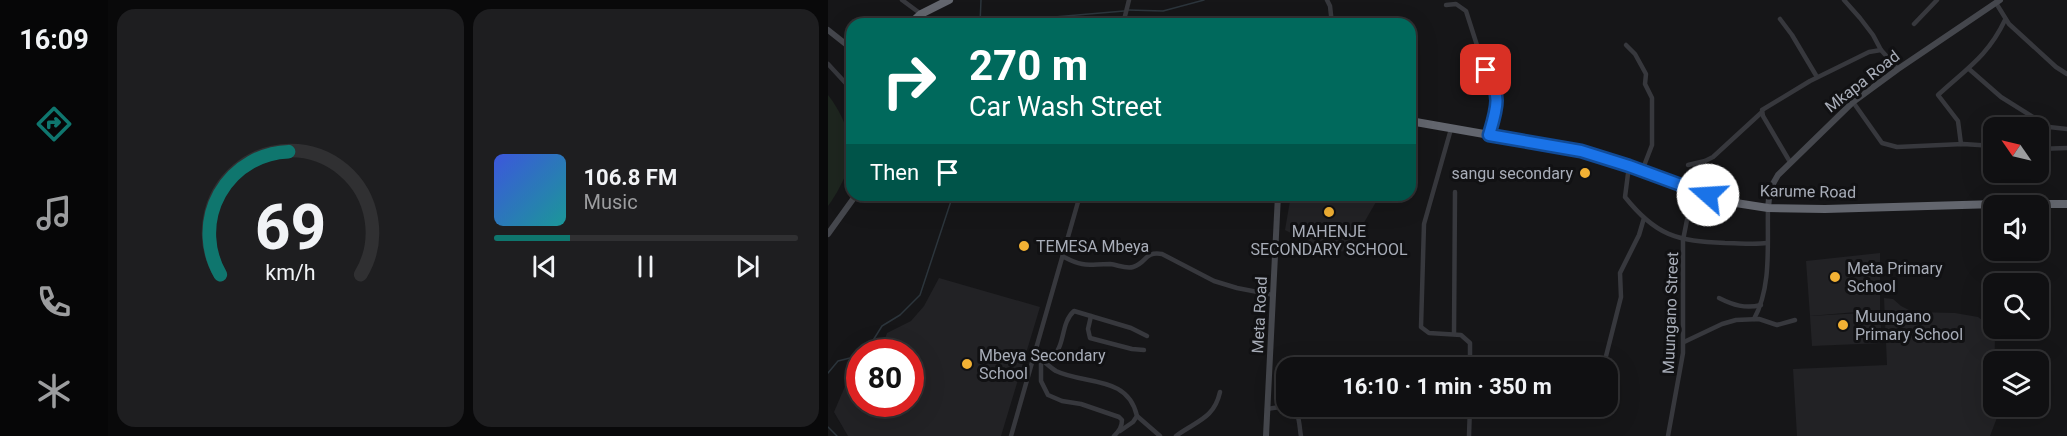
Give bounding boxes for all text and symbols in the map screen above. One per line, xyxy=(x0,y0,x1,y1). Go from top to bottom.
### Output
text: 16:09 xyxy=(19,24,89,56)
text: 270 m xyxy=(969,41,1088,90)
icon: right xyxy=(870,42,948,120)
pin xyxy=(1460,44,1511,95)
street label: Mkapa Road xyxy=(1821,46,1903,116)
icon: arrive xyxy=(1469,53,1502,86)
text: Car Wash Street xyxy=(969,91,1162,123)
icon: directions xyxy=(33,103,75,145)
north arrow xyxy=(1983,117,2049,183)
map controls xyxy=(1983,117,2049,417)
icon: arrive xyxy=(931,156,964,189)
text: Then xyxy=(870,160,919,185)
position arrow xyxy=(1676,163,1740,227)
place label: sangu secondary xyxy=(1451,164,1573,183)
text: 106.8 FM xyxy=(584,165,677,190)
marker: sangu secondary xyxy=(1578,166,1592,180)
street label: Karume Road xyxy=(1760,181,1856,202)
text: Music xyxy=(584,190,638,214)
text: 69 xyxy=(254,191,326,264)
icon: music xyxy=(33,192,75,234)
button: sound xyxy=(1983,195,2049,261)
marker: MAHENJE SECONDARY SCHOOL xyxy=(1322,205,1336,219)
place label: MAHENJE SECONDARY SCHOOL xyxy=(1250,222,1408,259)
place label: TEMESA Mbeya xyxy=(1036,237,1149,256)
marker: TEMESA Mbeya xyxy=(1017,239,1031,253)
icon: previous xyxy=(528,250,561,283)
icon: pause xyxy=(629,250,662,283)
icon: next xyxy=(731,250,764,283)
street label: Muungano Street xyxy=(1659,252,1682,374)
place label: Meta Primary School xyxy=(1847,259,1943,296)
text: km/h xyxy=(265,260,315,285)
marker: Meta Primary School xyxy=(1828,270,1842,284)
button: search xyxy=(1983,273,2049,339)
street label: Meta Road xyxy=(1248,276,1271,354)
icon: phone xyxy=(33,281,75,323)
place label: Muungano Primary School xyxy=(1855,307,1963,344)
marker: Muungano Primary School xyxy=(1836,318,1850,332)
speed limit sign: 80 xyxy=(846,339,924,417)
place label: Mbeya Secondary School xyxy=(979,346,1106,383)
button: layers xyxy=(1983,351,2049,417)
marker: Mbeya Secondary School xyxy=(960,357,974,371)
icon: climate xyxy=(33,370,75,412)
text: 16:10 · 1 min · 350 m xyxy=(1342,374,1552,399)

